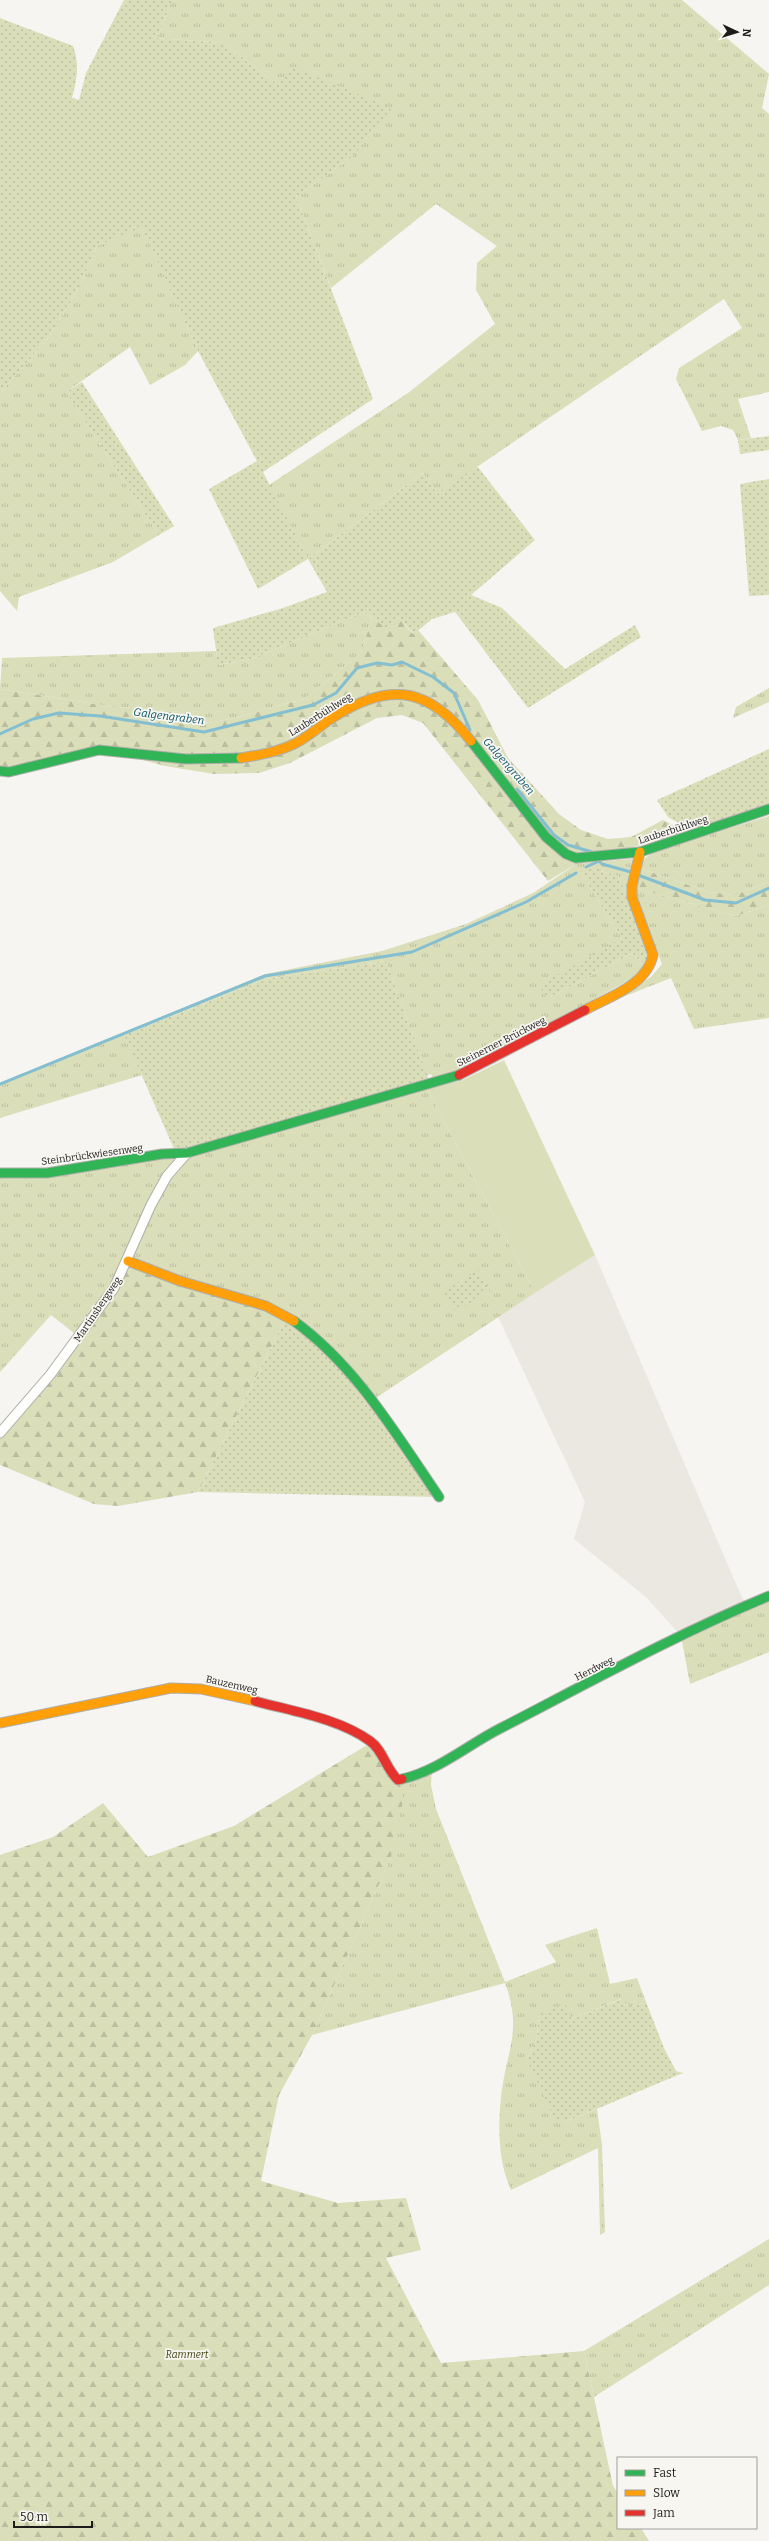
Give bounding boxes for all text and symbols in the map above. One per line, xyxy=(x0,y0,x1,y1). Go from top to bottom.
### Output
north arrow xyxy=(717,12,757,52)
text: N xyxy=(740,28,753,38)
street label: Lauberbühlweg xyxy=(287,690,355,739)
water label: Galgengraben xyxy=(133,706,205,727)
water label: Galgengraben xyxy=(480,735,537,798)
street label: Lauberbühlweg xyxy=(637,813,710,847)
street label: Steinerner Brückweg xyxy=(455,1014,548,1070)
street label: Steinbrückwiesenweg xyxy=(41,1142,144,1168)
street label: Martinsbergweg xyxy=(72,1274,124,1344)
street label: Herdweg xyxy=(573,1654,616,1684)
street label: Bauzenweg xyxy=(205,1673,259,1697)
park label: Rammert xyxy=(166,2349,209,2361)
legend xyxy=(617,2457,757,2529)
text: Fast xyxy=(653,2466,677,2480)
text: Slow xyxy=(653,2486,680,2500)
scale bar xyxy=(14,2503,92,2529)
text: Jam xyxy=(652,2506,675,2520)
text: 50 m xyxy=(20,2510,49,2524)

